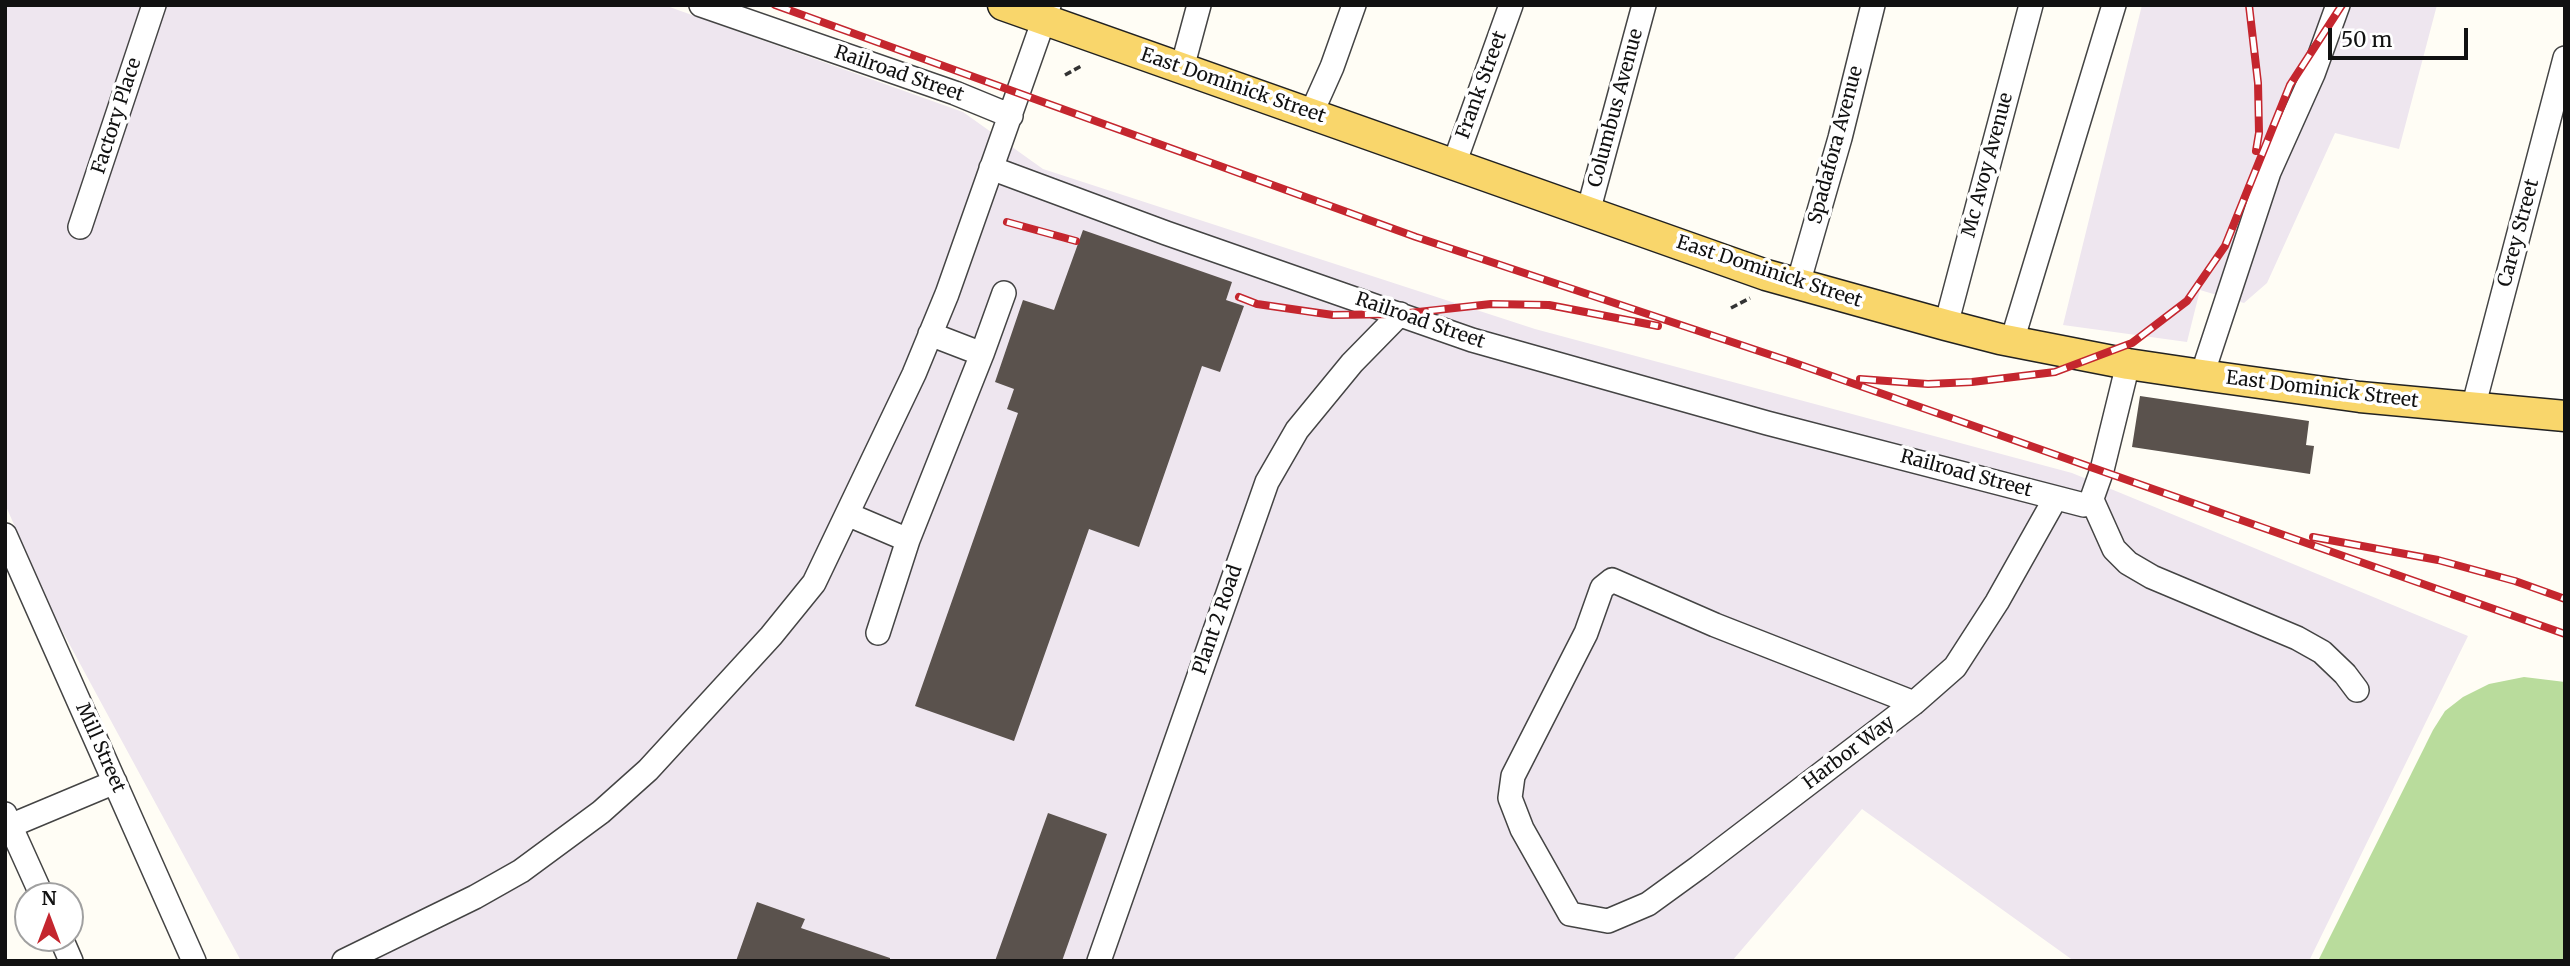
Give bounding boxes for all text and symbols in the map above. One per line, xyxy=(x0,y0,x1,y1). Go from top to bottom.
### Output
scale bar xyxy=(2332,14,2472,58)
street label: Columbus Avenue xyxy=(1584,26,1648,190)
text: 50 m xyxy=(2341,26,2392,53)
street label: Frank Street xyxy=(1452,28,1512,142)
street label: Railroad Street xyxy=(831,41,967,107)
street label: East Dominick Street xyxy=(1138,44,1328,128)
street label: Factory Place xyxy=(88,55,146,177)
street label: Spadafora Avenue xyxy=(1804,63,1868,227)
street label: Mc Avoy Avenue xyxy=(1958,90,2018,240)
street label: Carey Street xyxy=(2494,177,2544,289)
street label: East Dominick Street xyxy=(1673,231,1865,313)
street label: Railroad Street xyxy=(1352,288,1488,354)
street label: East Dominick Street xyxy=(2224,367,2420,413)
street label: Railroad Street xyxy=(1898,445,2034,503)
street label: Plant 2 Road xyxy=(1189,562,1247,678)
street label: Mill Street xyxy=(70,700,130,796)
street label: Harbor Way xyxy=(1799,711,1899,795)
north arrow xyxy=(14,882,84,952)
text: N xyxy=(41,886,57,910)

